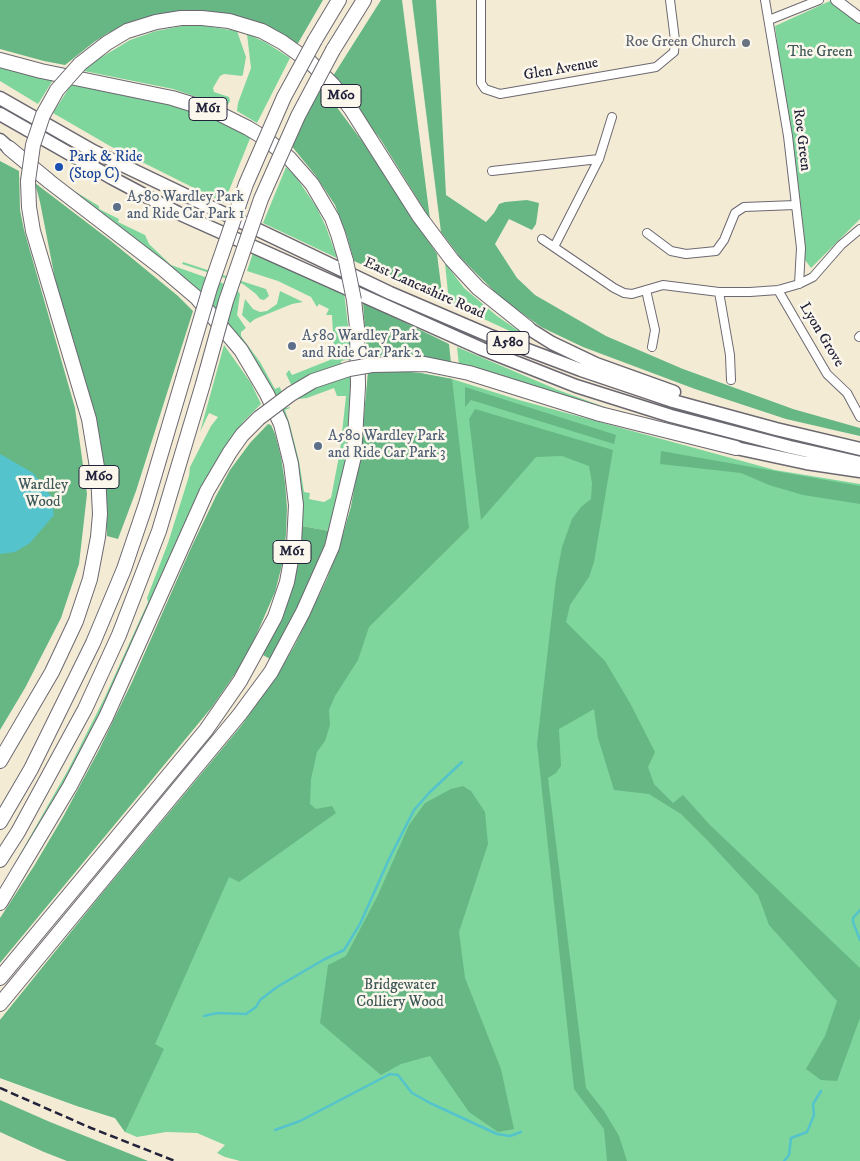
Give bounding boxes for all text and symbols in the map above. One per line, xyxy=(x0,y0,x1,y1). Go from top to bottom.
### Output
place label: Roe Green Church xyxy=(625,34,736,52)
marker: Roe Green Church xyxy=(740,37,752,49)
park label: The Green xyxy=(788,44,852,62)
street label: Glen Avenue xyxy=(522,55,600,85)
road number: M60 xyxy=(321,84,361,108)
road number: M61 xyxy=(189,98,227,120)
street label: Roe Green xyxy=(788,108,814,172)
place label: Park & Ride (Stop C) xyxy=(69,149,143,184)
marker: Park & Ride (Stop C) xyxy=(53,161,65,173)
place label: A580 Wardley Park and Ride Car Park 1 xyxy=(127,189,245,224)
marker: A580 Wardley Park and Ride Car Park 1 xyxy=(111,201,123,213)
street label: East Lancashire Road xyxy=(361,254,487,324)
street label: Lyon Grove xyxy=(795,299,847,371)
place label: A580 Wardley Park and Ride Car Park 2 xyxy=(302,328,421,363)
road number: A580 xyxy=(487,332,529,354)
marker: A580 Wardley Park and Ride Car Park 2 xyxy=(286,340,298,352)
place label: A580 Wardley Park and Ride Car Park 3 xyxy=(328,428,446,463)
marker: A580 Wardley Park and Ride Car Park 3 xyxy=(312,440,324,452)
road number: M60 xyxy=(79,466,119,488)
park label: Wardley Wood xyxy=(18,477,68,512)
road number: M61 xyxy=(273,540,311,564)
park label: Bridgewater Colliery Wood xyxy=(356,977,444,1012)

